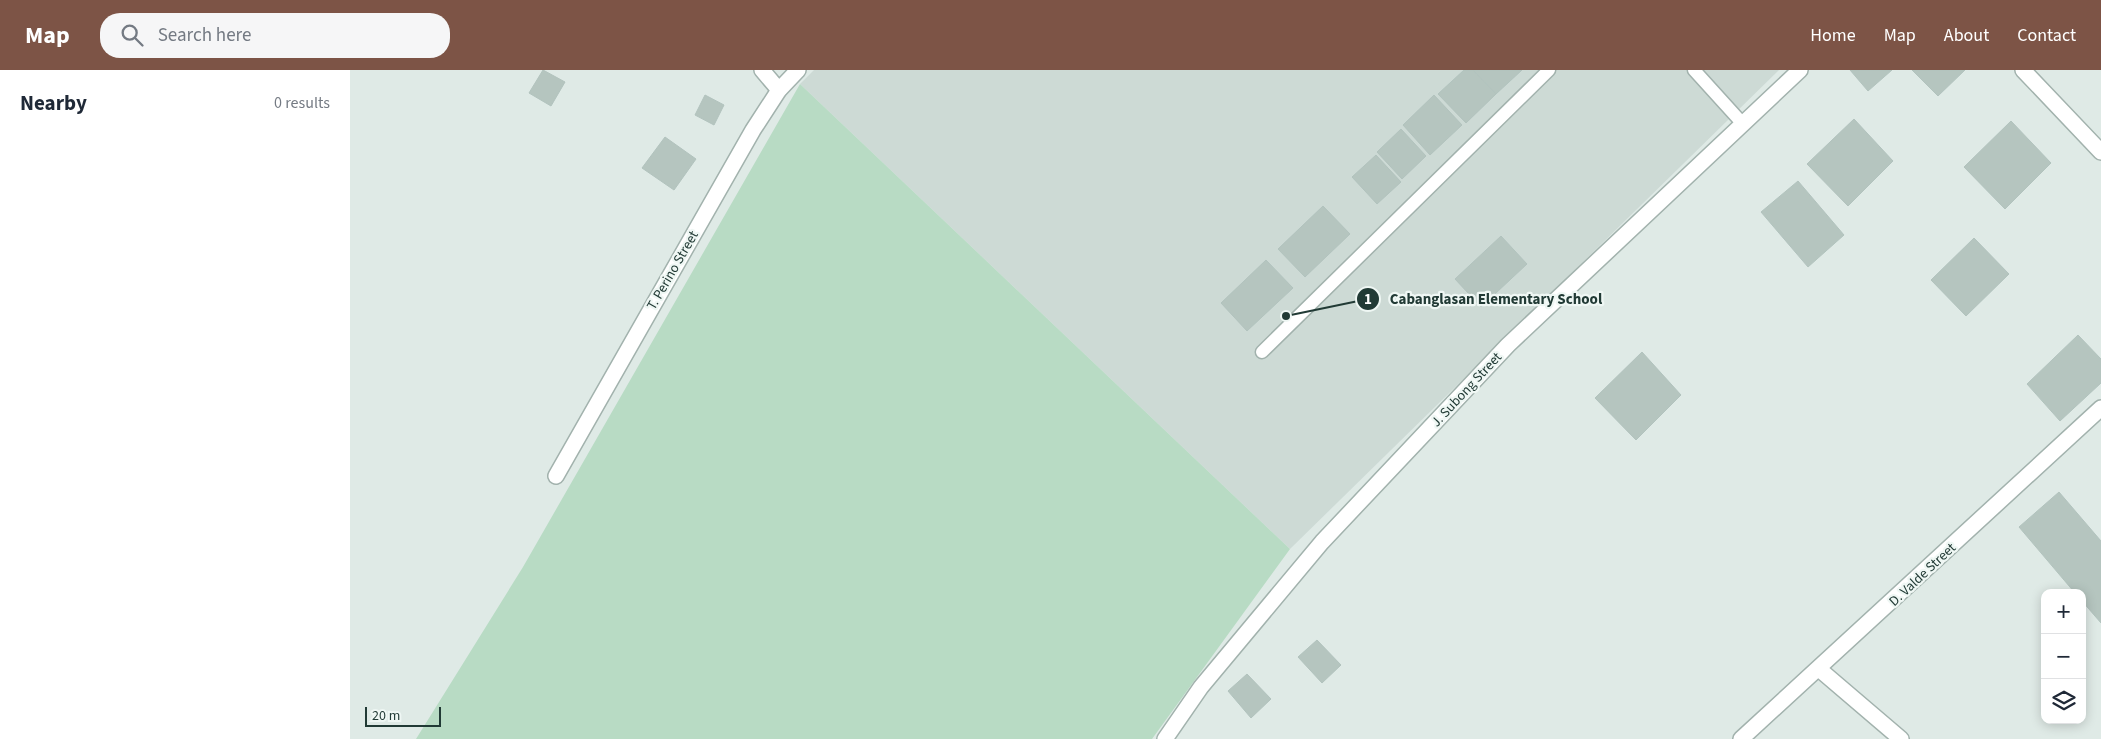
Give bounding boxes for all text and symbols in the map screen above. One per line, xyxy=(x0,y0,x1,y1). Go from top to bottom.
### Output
search box xyxy=(100,13,450,58)
text: Map xyxy=(25,18,70,53)
icon: search xyxy=(118,21,146,49)
text: Search here xyxy=(158,22,251,49)
text: Home xyxy=(1810,23,1856,48)
text: Map xyxy=(1884,23,1916,48)
text: About xyxy=(1944,23,1989,48)
text: Contact xyxy=(2017,23,2076,48)
text: Nearby xyxy=(20,88,87,118)
text: 0 results xyxy=(274,92,330,114)
street label: T. Perino Street xyxy=(642,227,704,314)
callout: Cabanglasan Elementary School xyxy=(1355,284,1612,314)
text: 1 xyxy=(1364,289,1372,310)
text: Cabanglasan Elementary School xyxy=(1390,289,1603,310)
street label: J. Subong Street xyxy=(1427,348,1507,431)
street label: D. Valde Street xyxy=(1885,538,1961,611)
map controls xyxy=(2041,589,2086,724)
button: + xyxy=(2041,589,2086,634)
button: − xyxy=(2041,634,2086,679)
button: layers xyxy=(2041,679,2086,724)
scale bar xyxy=(365,704,441,727)
text: 20 m xyxy=(372,706,400,726)

